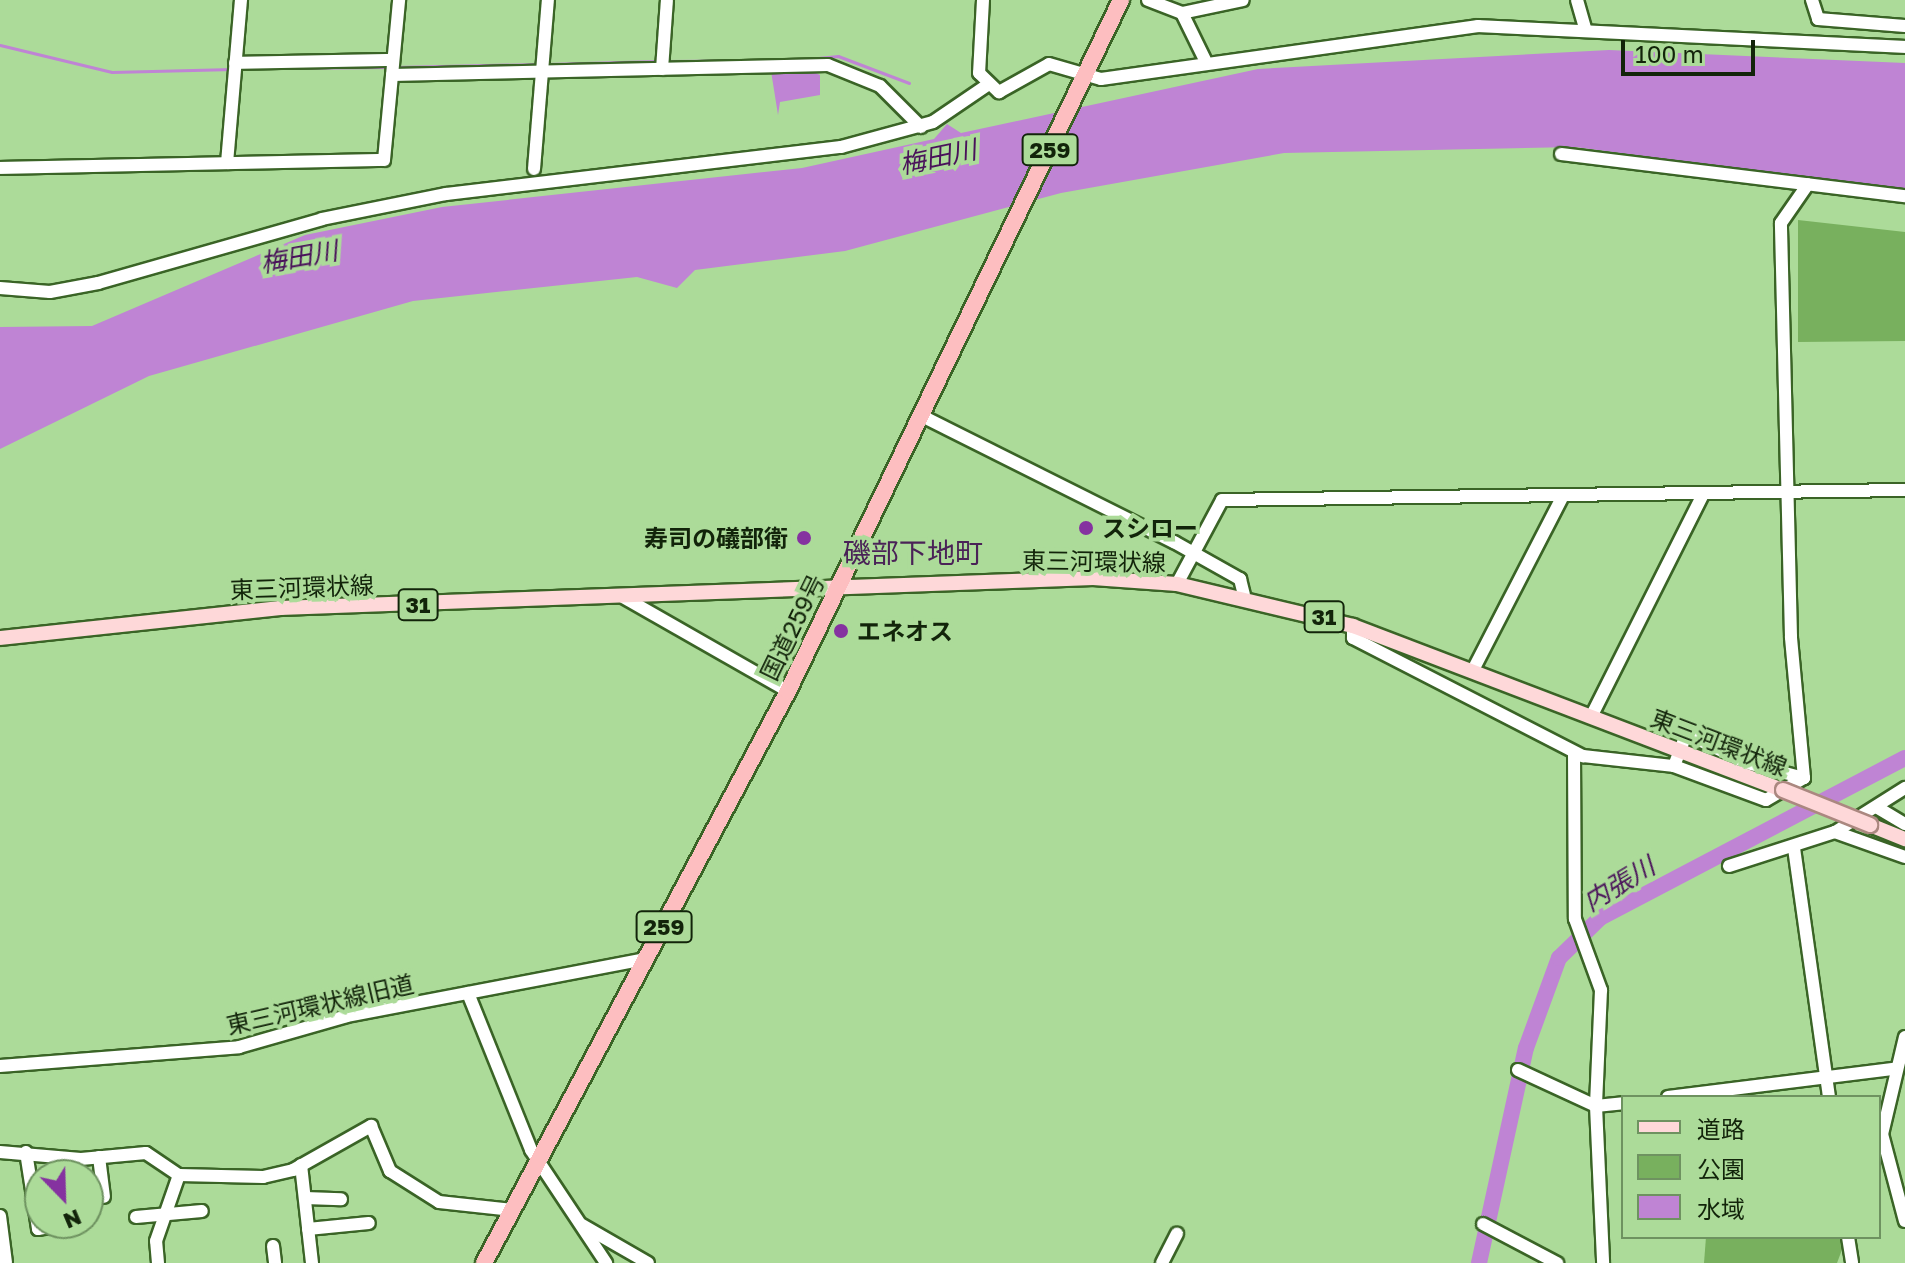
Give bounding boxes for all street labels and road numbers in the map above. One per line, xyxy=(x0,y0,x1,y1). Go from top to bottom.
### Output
road number: 259 xyxy=(1020,132,1080,168)
street label: 東三河環状線 xyxy=(1022,545,1166,577)
street label: 国道259号 xyxy=(754,569,830,685)
street label: 東三河環状線 xyxy=(230,570,374,604)
road number: 31 xyxy=(396,587,440,623)
road number: 31 xyxy=(1302,599,1346,635)
street label: 東三河環状線 xyxy=(1647,703,1791,781)
road number: 259 xyxy=(634,909,694,945)
street label: 東三河環状線旧道 xyxy=(223,968,417,1040)

